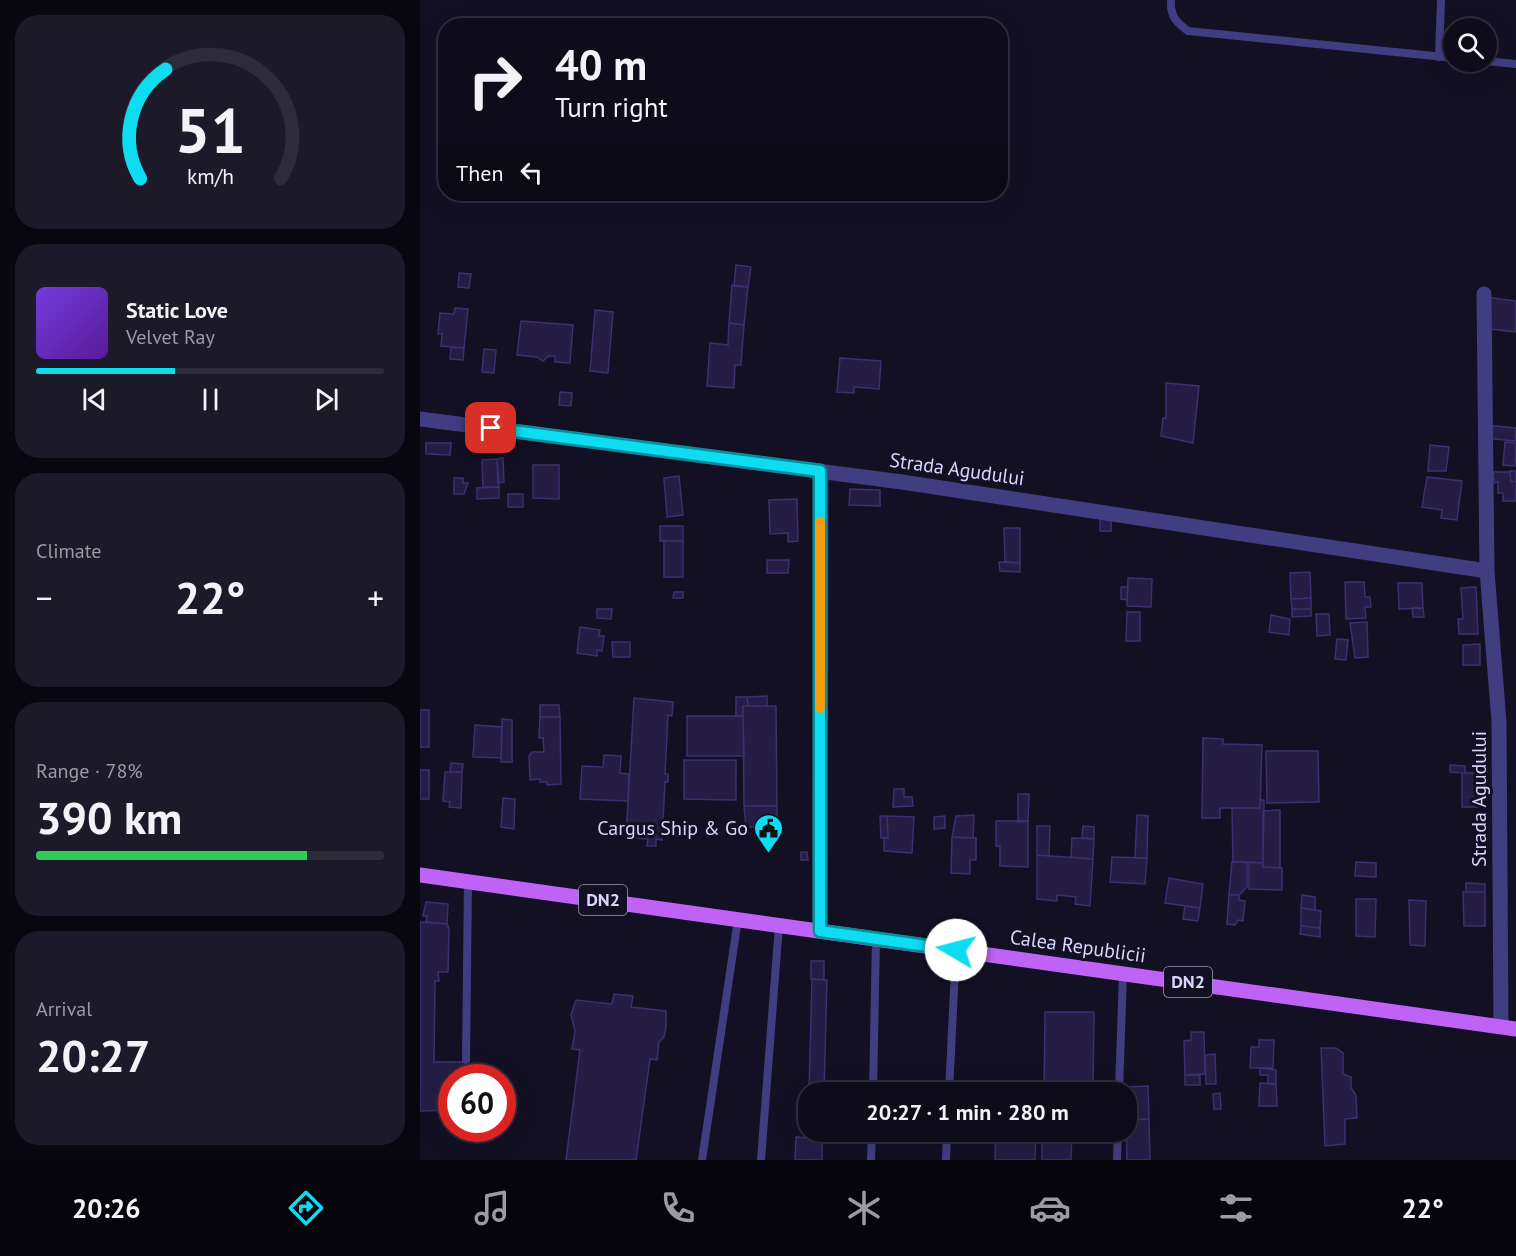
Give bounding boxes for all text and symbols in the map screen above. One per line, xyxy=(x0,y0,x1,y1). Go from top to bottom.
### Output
map controls xyxy=(1443,18,1497,72)
button: search xyxy=(1443,18,1497,72)
text: 40 m xyxy=(555,37,647,92)
icon: right xyxy=(456,42,534,120)
text: 51 xyxy=(175,89,245,170)
text: Turn right xyxy=(555,90,668,124)
icon: left xyxy=(515,156,548,189)
text: Then xyxy=(456,159,503,187)
text: km/h xyxy=(186,162,233,190)
text: Static Love xyxy=(126,296,228,324)
text: Velvet Ray xyxy=(126,324,215,350)
icon: previous xyxy=(78,383,111,416)
icon: pause xyxy=(194,383,227,416)
icon: next xyxy=(310,383,343,416)
pin xyxy=(465,402,516,453)
icon: arrive xyxy=(474,411,507,444)
street label: Strada Agudului xyxy=(888,447,1026,491)
text: Climate xyxy=(36,538,102,564)
text: 22° xyxy=(175,568,245,626)
text: − xyxy=(36,576,53,619)
text: + xyxy=(367,576,384,619)
street label: Strada Agudului xyxy=(1466,731,1492,867)
text: Range · 78% xyxy=(36,758,143,784)
text: 390 km xyxy=(36,788,182,846)
public building icon: Cargus Ship & Go xyxy=(753,812,785,854)
place label: Cargus Ship & Go xyxy=(597,815,748,841)
road number: DN2 xyxy=(579,885,627,915)
position arrow xyxy=(924,918,988,982)
street label: Calea Republicii xyxy=(1009,924,1147,968)
road number: DN2 xyxy=(1164,967,1212,997)
text: Arrival xyxy=(36,996,92,1022)
text: 20:27 xyxy=(36,1026,150,1084)
speed limit sign: 60 xyxy=(438,1064,516,1142)
text: 20:27 · 1 min · 280 m xyxy=(866,1098,1069,1126)
icon: directions xyxy=(285,1187,327,1229)
icon: music xyxy=(471,1187,513,1229)
icon: phone xyxy=(657,1187,699,1229)
icon: climate xyxy=(843,1187,885,1229)
icon: car xyxy=(1029,1187,1071,1229)
icon: filters xyxy=(1215,1187,1257,1229)
text: 20:26 xyxy=(72,1191,141,1225)
text: 22° xyxy=(1401,1191,1444,1225)

